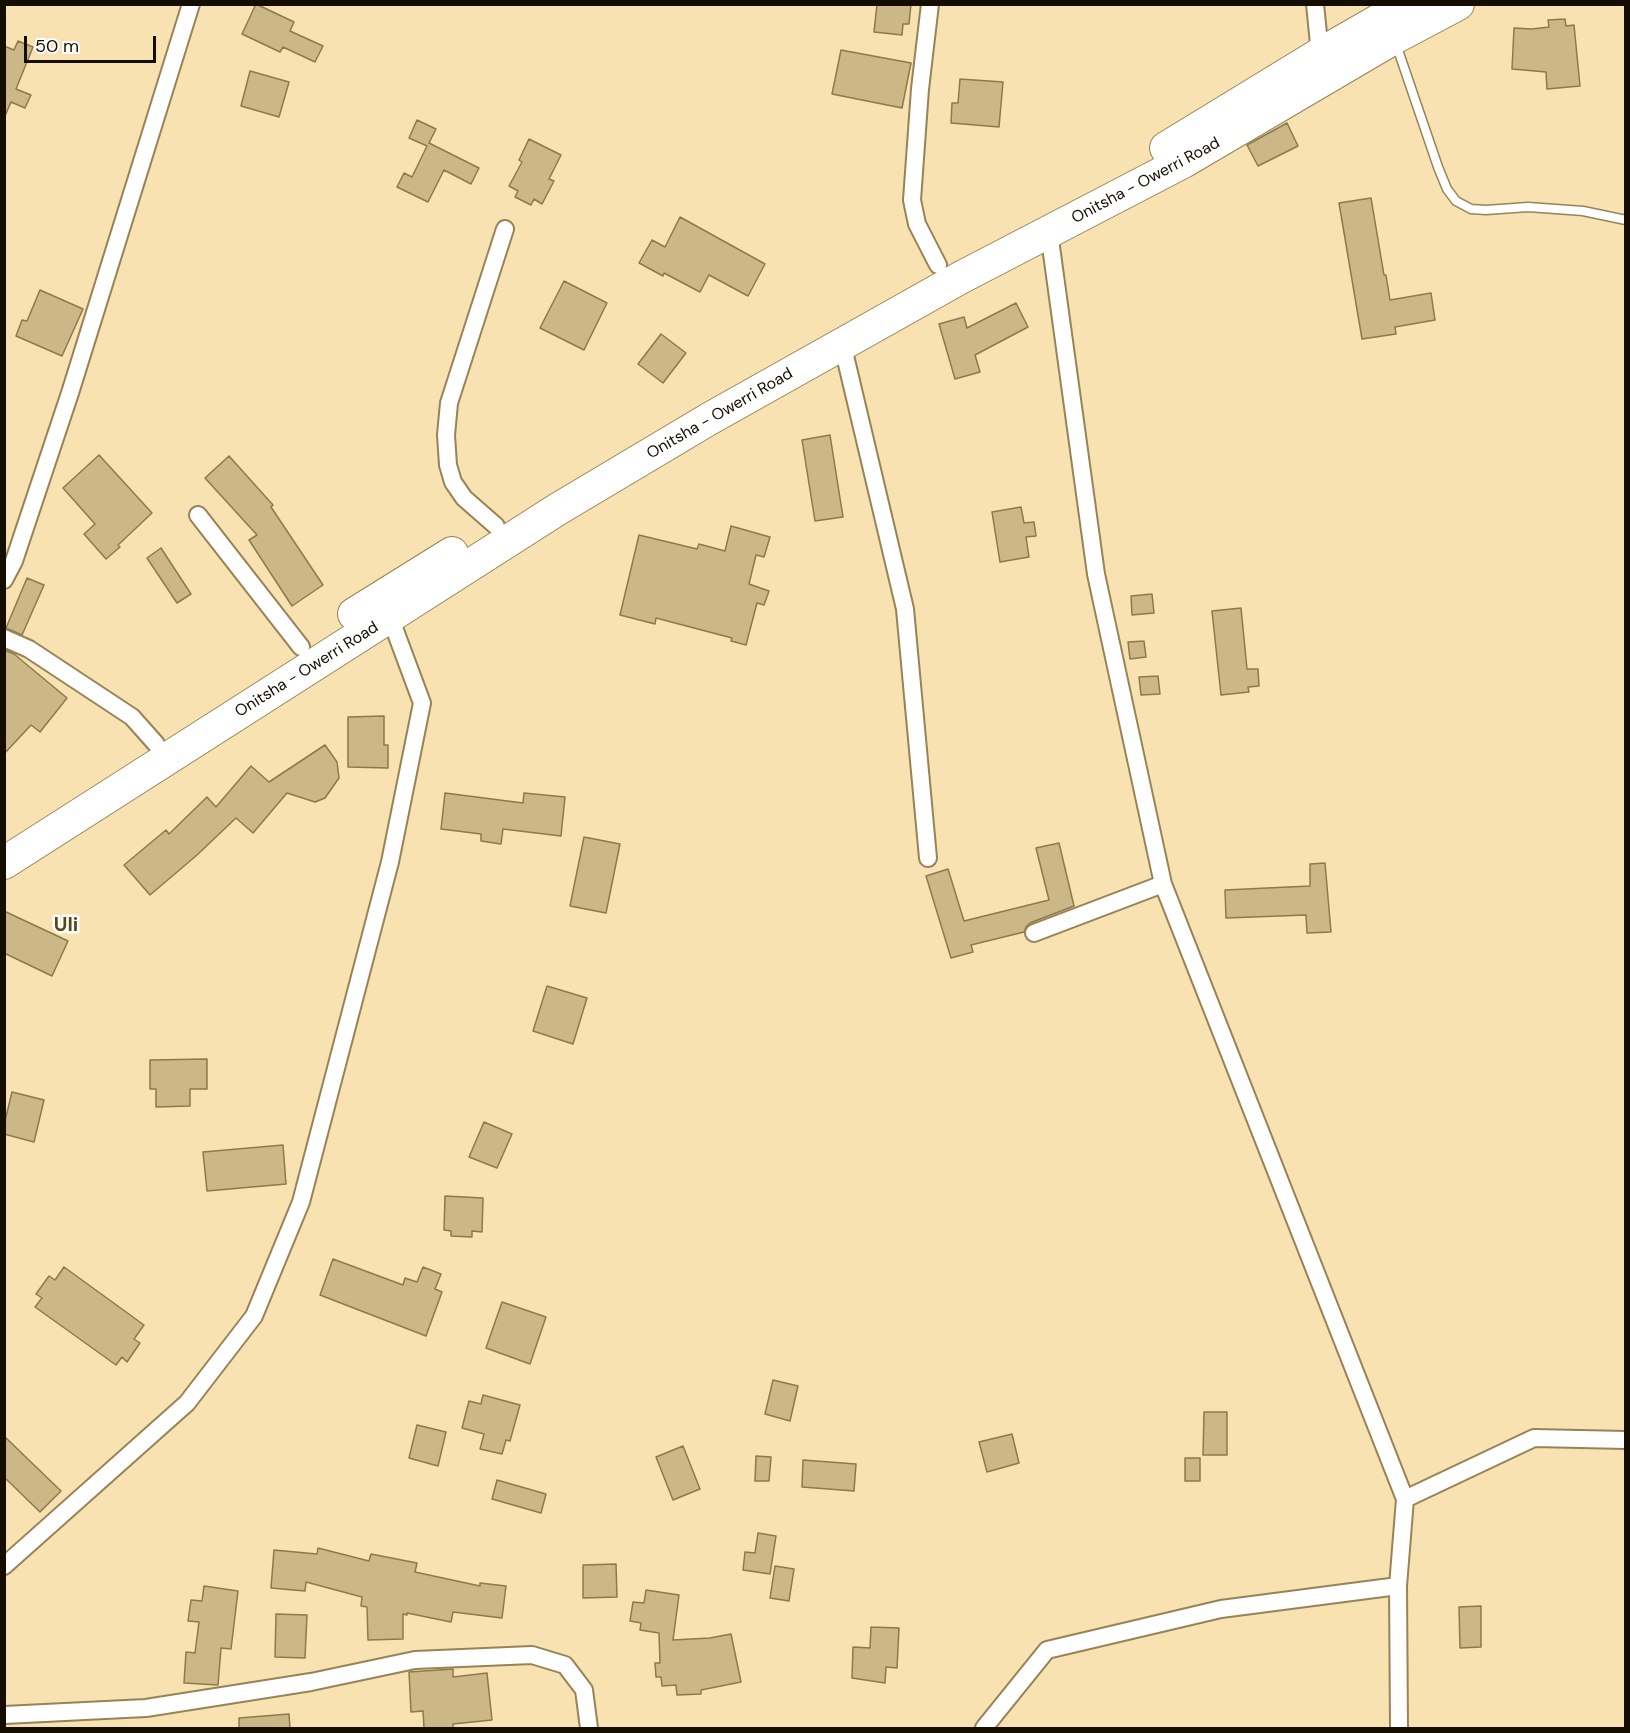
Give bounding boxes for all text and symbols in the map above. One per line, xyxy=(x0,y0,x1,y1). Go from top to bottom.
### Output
scale bar xyxy=(27,24,159,62)
text: 50 m xyxy=(35,34,79,58)
street label: Onitsha - Owerri Road xyxy=(1068,134,1224,228)
street label: Onitsha - Owerri Road xyxy=(644,364,796,464)
street label: Onitsha - Owerri Road xyxy=(232,618,382,722)
district label: Uli xyxy=(54,914,78,938)

